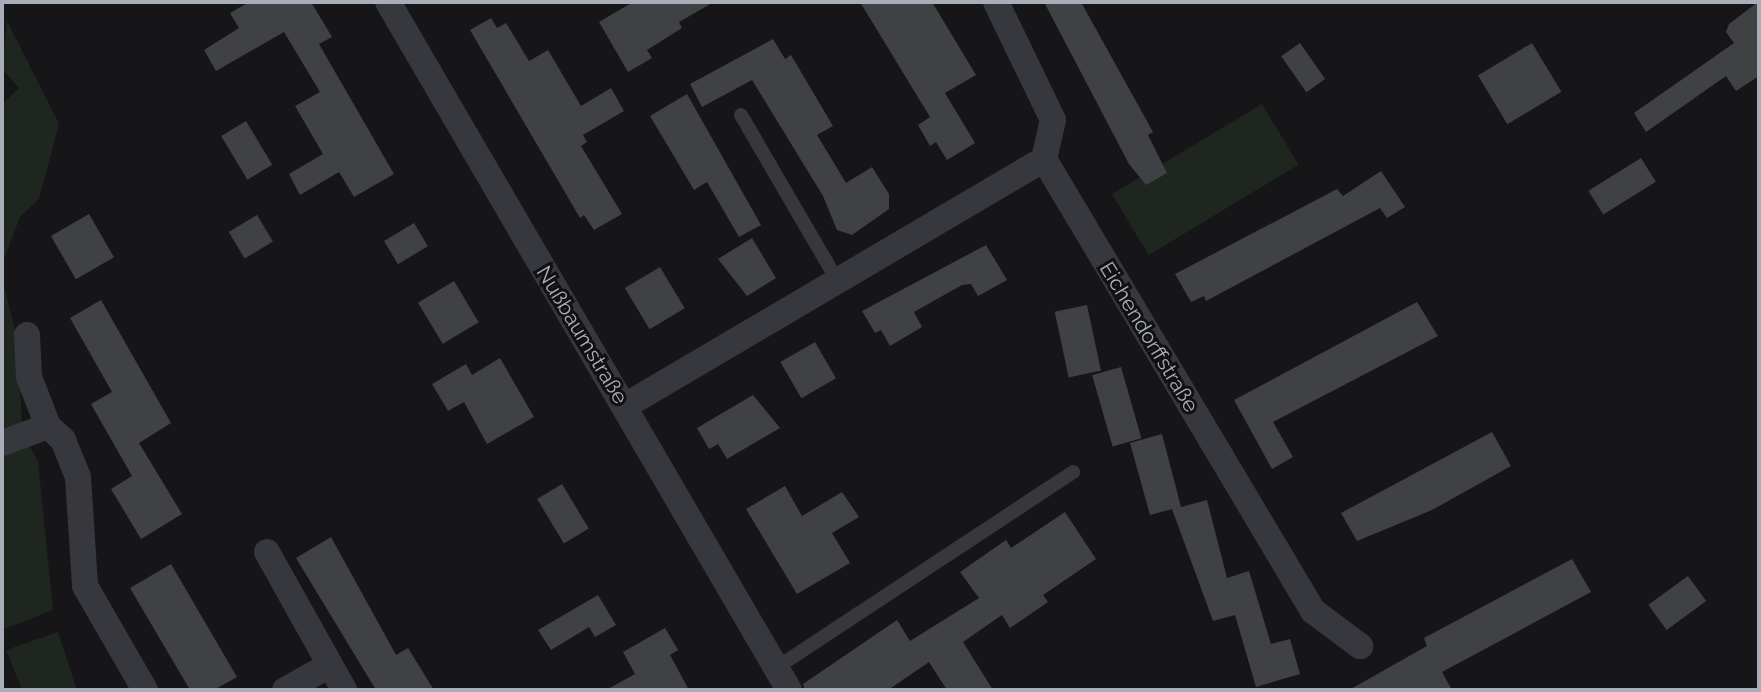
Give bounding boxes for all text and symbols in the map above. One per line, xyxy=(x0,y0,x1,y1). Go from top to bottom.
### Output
street label: Eichendorffstraße xyxy=(1094,257,1204,417)
street label: Nußbaumstraße xyxy=(531,262,633,408)

